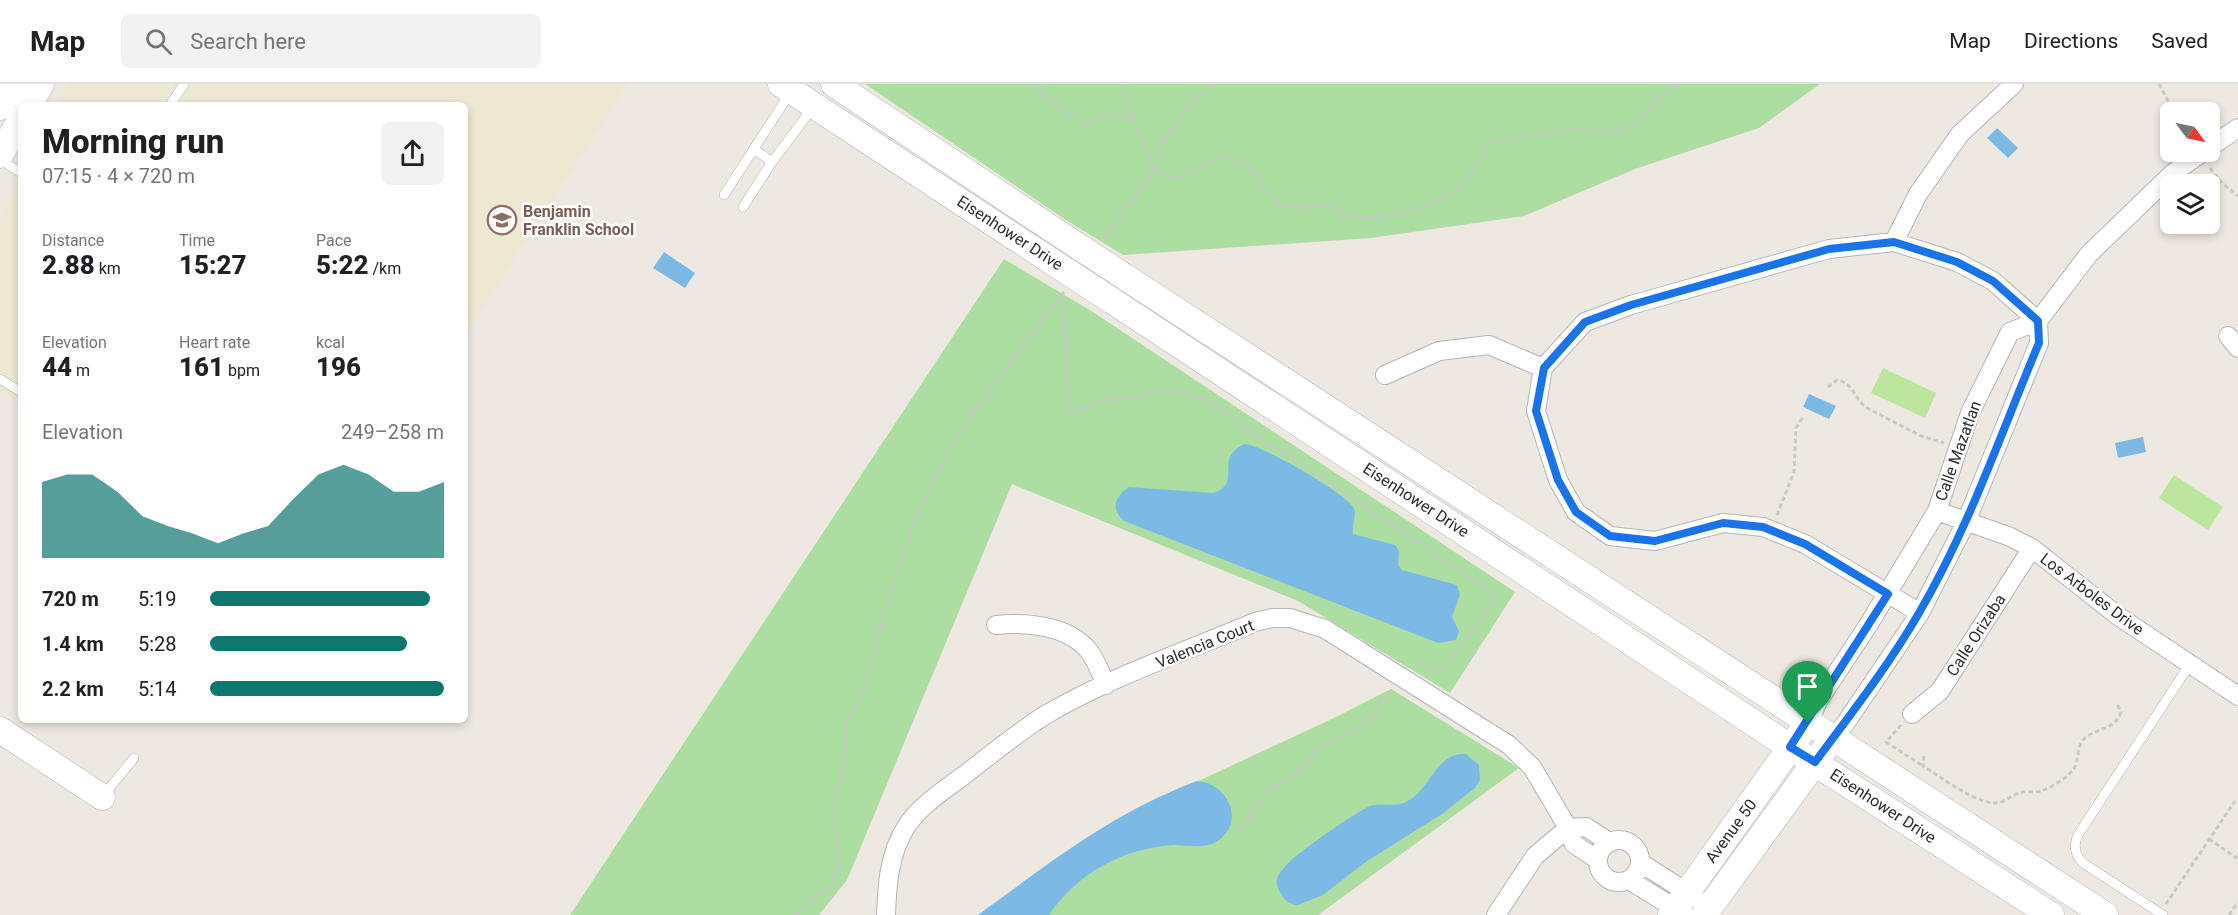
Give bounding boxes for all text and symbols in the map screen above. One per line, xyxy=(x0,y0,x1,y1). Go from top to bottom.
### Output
search box xyxy=(121,14,541,68)
text: Map xyxy=(30,25,85,58)
icon: search xyxy=(142,25,175,58)
text: Search here xyxy=(190,29,306,54)
text: Map xyxy=(1949,29,1991,53)
text: Directions xyxy=(2024,29,2118,53)
text: Saved xyxy=(2151,29,2208,53)
north arrow xyxy=(2160,102,2220,162)
map controls xyxy=(2160,102,2220,234)
text: Morning run xyxy=(42,122,224,161)
button: share xyxy=(381,122,444,185)
text: 07:15 · 4 × 720 m xyxy=(42,164,195,188)
button: layers xyxy=(2160,174,2220,234)
street label: Eisenhower Drive xyxy=(954,192,1066,274)
place label: Benjamin Franklin School xyxy=(523,202,634,239)
school or university icon: Benjamin Franklin School xyxy=(486,204,518,236)
text: Distance xyxy=(42,231,104,250)
text: Time xyxy=(179,231,215,250)
text: Pace xyxy=(316,231,352,250)
text: 2.88 xyxy=(42,250,95,280)
text: 15:27 xyxy=(179,250,247,280)
text: 5:22 xyxy=(316,250,369,280)
text: km xyxy=(95,259,121,278)
text: /km xyxy=(369,259,401,278)
text: Elevation xyxy=(42,333,107,352)
text: Heart rate xyxy=(179,333,250,352)
text: kcal xyxy=(316,333,345,352)
text: 44 xyxy=(42,352,72,382)
text: 161 xyxy=(179,352,224,382)
text: 196 xyxy=(316,352,361,382)
text: m xyxy=(72,361,90,380)
text: bpm xyxy=(224,361,260,380)
street label: Calle Mazatlan xyxy=(1931,398,1985,504)
text: Elevation xyxy=(42,420,123,444)
text: 249–258 m xyxy=(341,420,444,444)
street label: Eisenhower Drive xyxy=(1360,459,1472,541)
street label: Los Arboles Drive xyxy=(2037,549,2147,639)
text: 720 m xyxy=(42,587,99,611)
text: 5:19 xyxy=(138,587,177,611)
street label: Calle Orizaba xyxy=(1942,590,2010,680)
street label: Valencia Court xyxy=(1153,616,1257,672)
text: 1.4 km xyxy=(42,632,104,656)
text: 5:28 xyxy=(138,632,177,656)
pin xyxy=(1782,661,1833,723)
icon: arrive xyxy=(1791,670,1824,703)
text: 2.2 km xyxy=(42,677,104,701)
text: 5:14 xyxy=(138,677,177,701)
street label: Eisenhower Drive xyxy=(1827,765,1939,847)
street label: Avenue 50 xyxy=(1701,795,1761,867)

